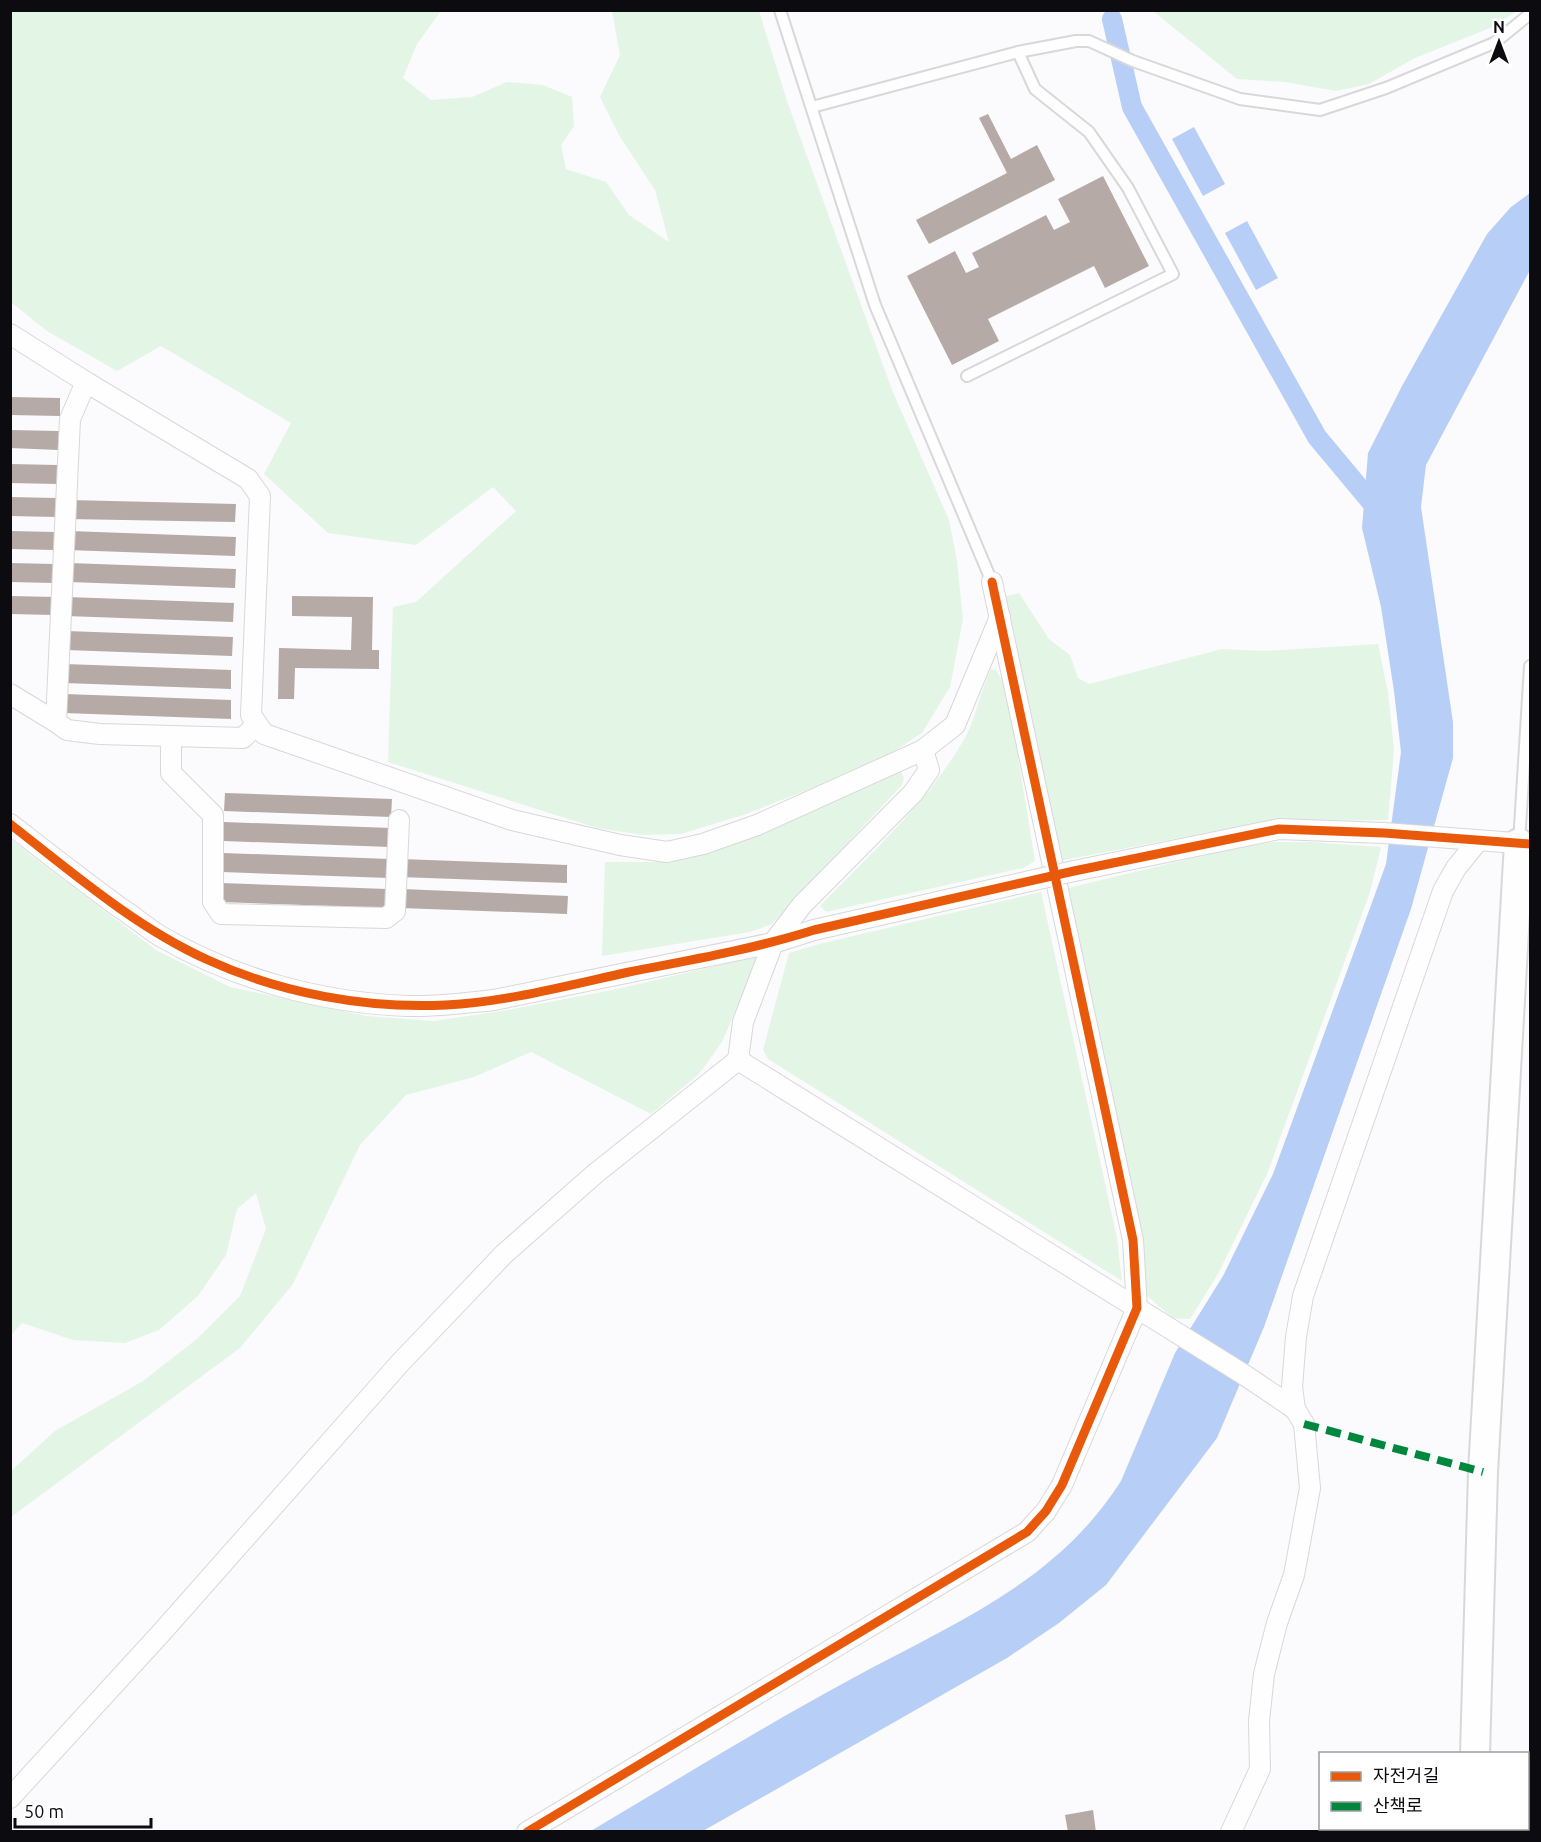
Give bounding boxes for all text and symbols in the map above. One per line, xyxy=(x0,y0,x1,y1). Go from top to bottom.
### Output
north arrow xyxy=(1469,12,1529,72)
text: N xyxy=(1493,18,1505,36)
legend xyxy=(1319,1752,1529,1830)
text: 자전거길 xyxy=(1373,1765,1439,1785)
scale bar xyxy=(15,1791,152,1829)
text: 산책로 xyxy=(1373,1795,1423,1815)
text: 50 m xyxy=(24,1801,64,1821)

